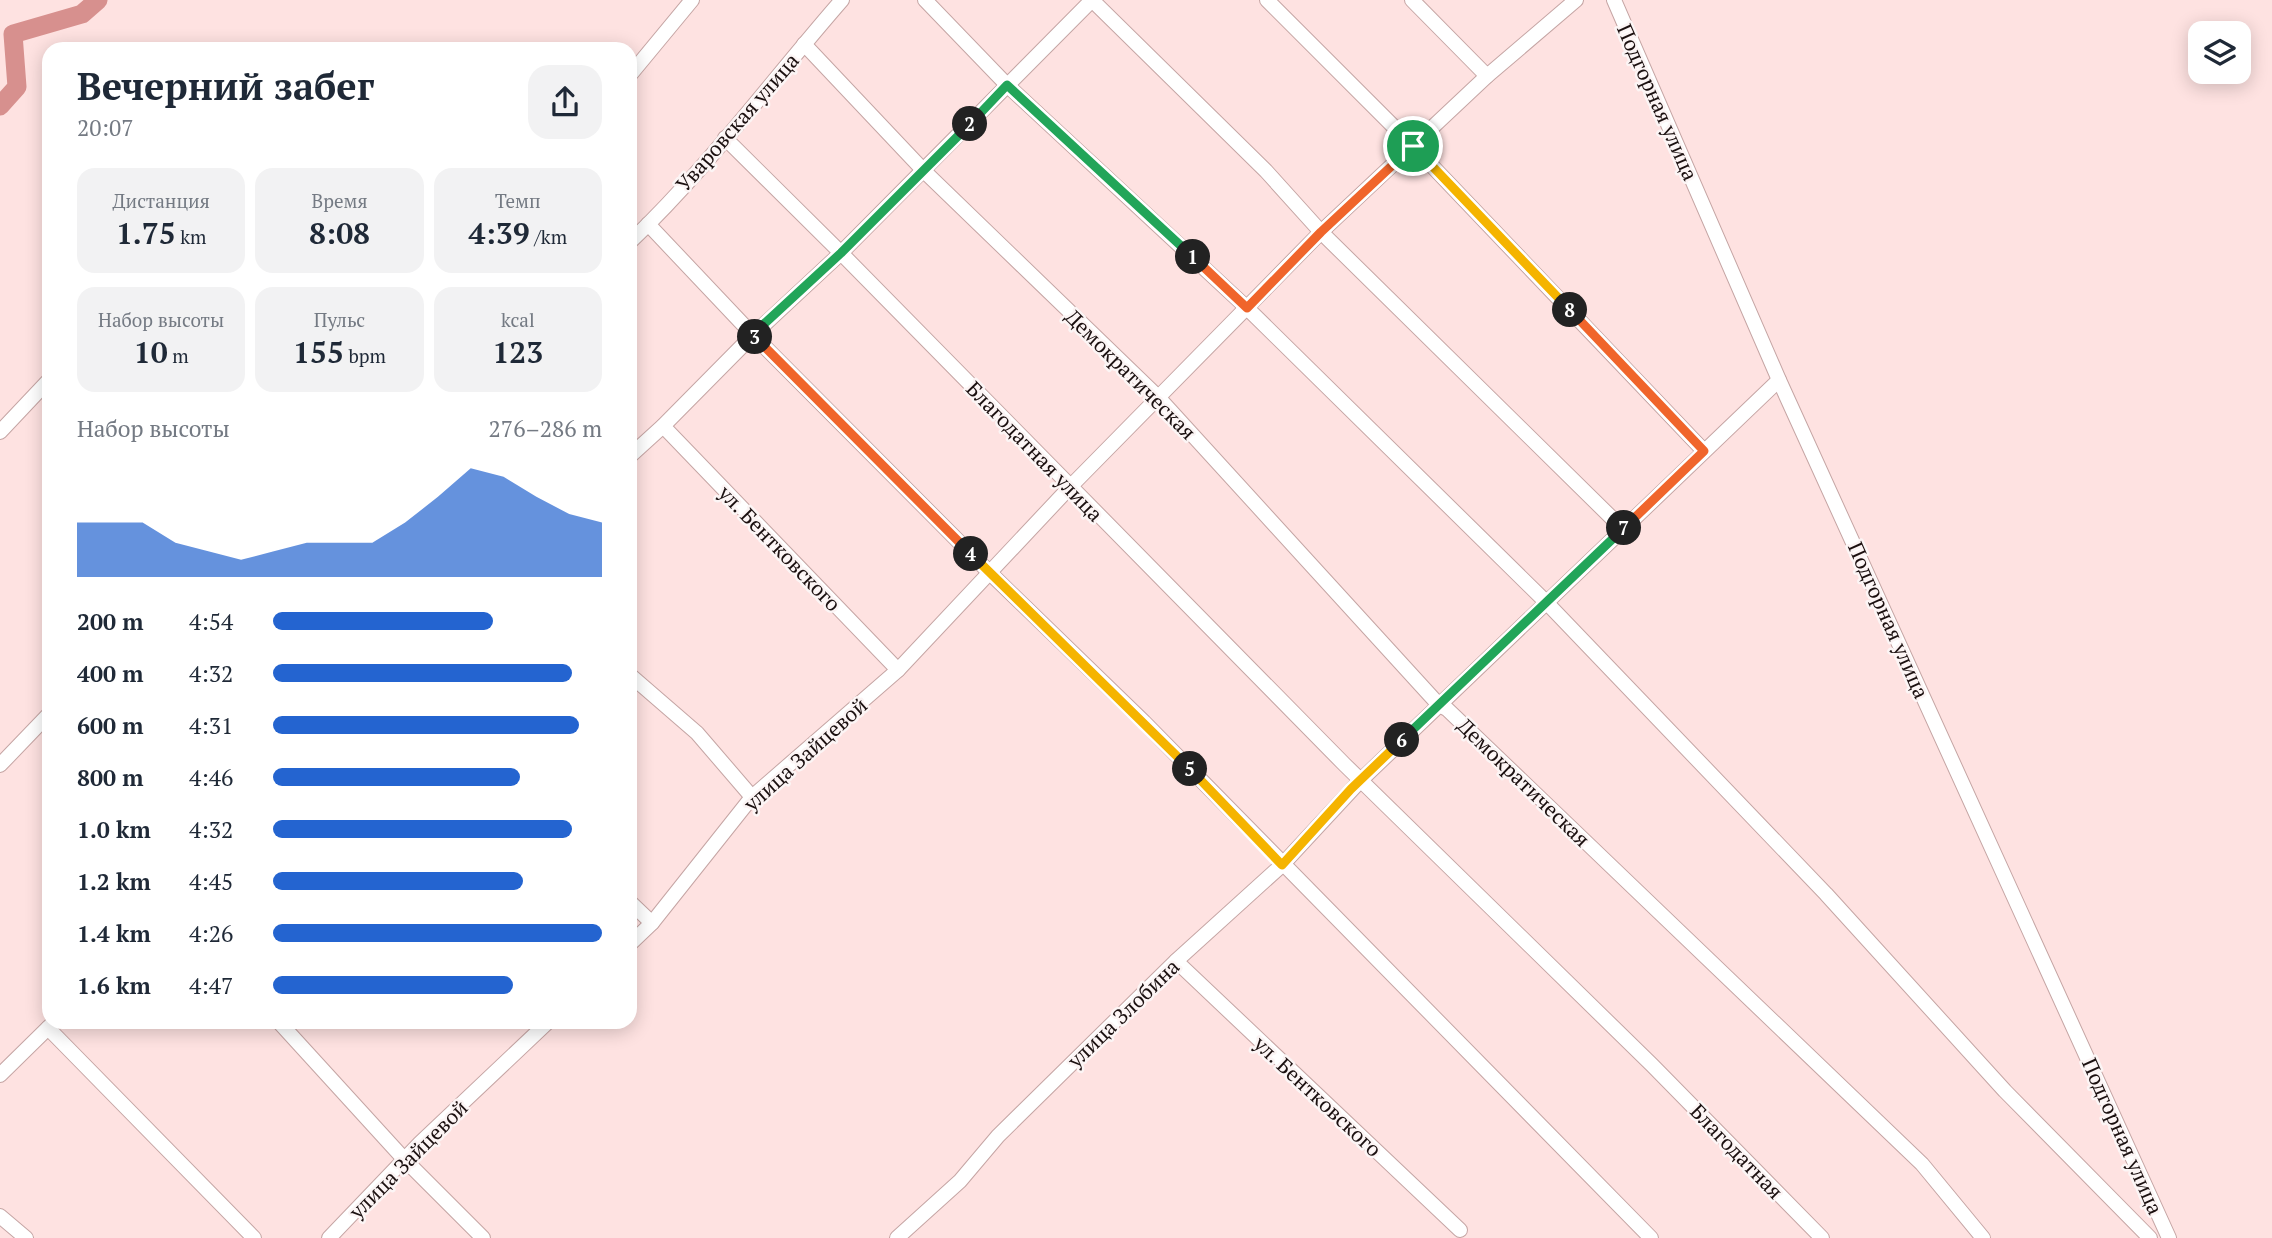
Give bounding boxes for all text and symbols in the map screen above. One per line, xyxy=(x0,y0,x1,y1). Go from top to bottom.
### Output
street label: Подгорная улица xyxy=(1611,19,1705,185)
map controls xyxy=(2188,21,2251,84)
button: layers xyxy=(2188,21,2251,84)
street label: Уваровская улица xyxy=(669,47,805,197)
text: Вечерний забег xyxy=(77,61,374,111)
button: share xyxy=(528,65,602,139)
pin: 2 xyxy=(953,106,988,142)
text: 2 xyxy=(964,111,975,136)
text: 20:07 xyxy=(77,112,134,143)
pin xyxy=(1383,116,1443,176)
icon: arrive xyxy=(1394,127,1432,165)
text: Дистанция xyxy=(113,188,210,213)
text: Время xyxy=(311,188,368,213)
text: Темп xyxy=(495,188,541,213)
text: 1.75 xyxy=(116,213,176,253)
text: 8:08 xyxy=(309,213,370,253)
text: 4:39 xyxy=(469,213,530,253)
text: km xyxy=(176,224,206,249)
text: /km xyxy=(530,224,567,249)
pin: 1 xyxy=(1176,240,1210,274)
text: 1 xyxy=(1187,244,1198,269)
pin: 8 xyxy=(1552,292,1588,328)
text: 8 xyxy=(1564,297,1575,322)
street label: Демократическая xyxy=(1060,303,1202,445)
text: Набор высоты xyxy=(98,307,224,332)
text: Пульс xyxy=(314,307,365,332)
text: kcal xyxy=(501,307,535,332)
pin: 3 xyxy=(738,320,772,354)
text: 3 xyxy=(749,324,760,349)
text: 10 xyxy=(134,332,168,372)
text: 155 xyxy=(293,332,344,372)
text: 123 xyxy=(492,332,543,372)
text: m xyxy=(168,343,189,368)
text: bpm xyxy=(344,343,386,368)
street label: Благодатная улица xyxy=(961,375,1110,528)
text: Набор высоты xyxy=(77,413,230,444)
text: 276–286 m xyxy=(489,413,602,444)
street label: ул. Бентковского xyxy=(712,478,847,617)
pin: 7 xyxy=(1606,510,1642,546)
text: 7 xyxy=(1618,515,1629,540)
pin: 4 xyxy=(954,536,988,572)
street label: Подгорная улица xyxy=(1842,537,1936,703)
text: 4 xyxy=(965,541,976,566)
text: 200 m xyxy=(77,606,143,637)
text: 4:54 xyxy=(189,606,233,637)
text: 400 m xyxy=(77,658,143,689)
text: 4:32 xyxy=(189,658,233,689)
street label: улица Зайцевой xyxy=(737,691,873,818)
text: 600 m xyxy=(77,710,143,741)
text: 4:31 xyxy=(189,710,233,741)
street label: Демократическая xyxy=(1452,712,1596,852)
pin: 6 xyxy=(1384,722,1420,758)
text: 6 xyxy=(1396,727,1407,752)
pin: 5 xyxy=(1172,752,1208,786)
text: 5 xyxy=(1184,756,1195,781)
text: 800 m xyxy=(77,762,143,793)
text: 4:46 xyxy=(189,762,233,793)
text: 1.0 km xyxy=(77,814,151,845)
text: 4:32 xyxy=(189,814,233,845)
text: 1.2 km xyxy=(77,866,151,897)
text: 4:45 xyxy=(189,866,233,897)
text: 1.4 km xyxy=(77,918,151,949)
text: 4:26 xyxy=(189,918,233,949)
street label: улица Злобина xyxy=(1060,952,1185,1074)
text: 1.6 km xyxy=(77,970,151,1001)
text: 4:47 xyxy=(189,970,233,1001)
street label: ул. Бентковского xyxy=(1247,1029,1388,1163)
street label: Подгорная улица xyxy=(2076,1053,2170,1219)
street label: улица Зайцевой xyxy=(342,1093,474,1225)
street label: Благодатная xyxy=(1684,1097,1790,1205)

